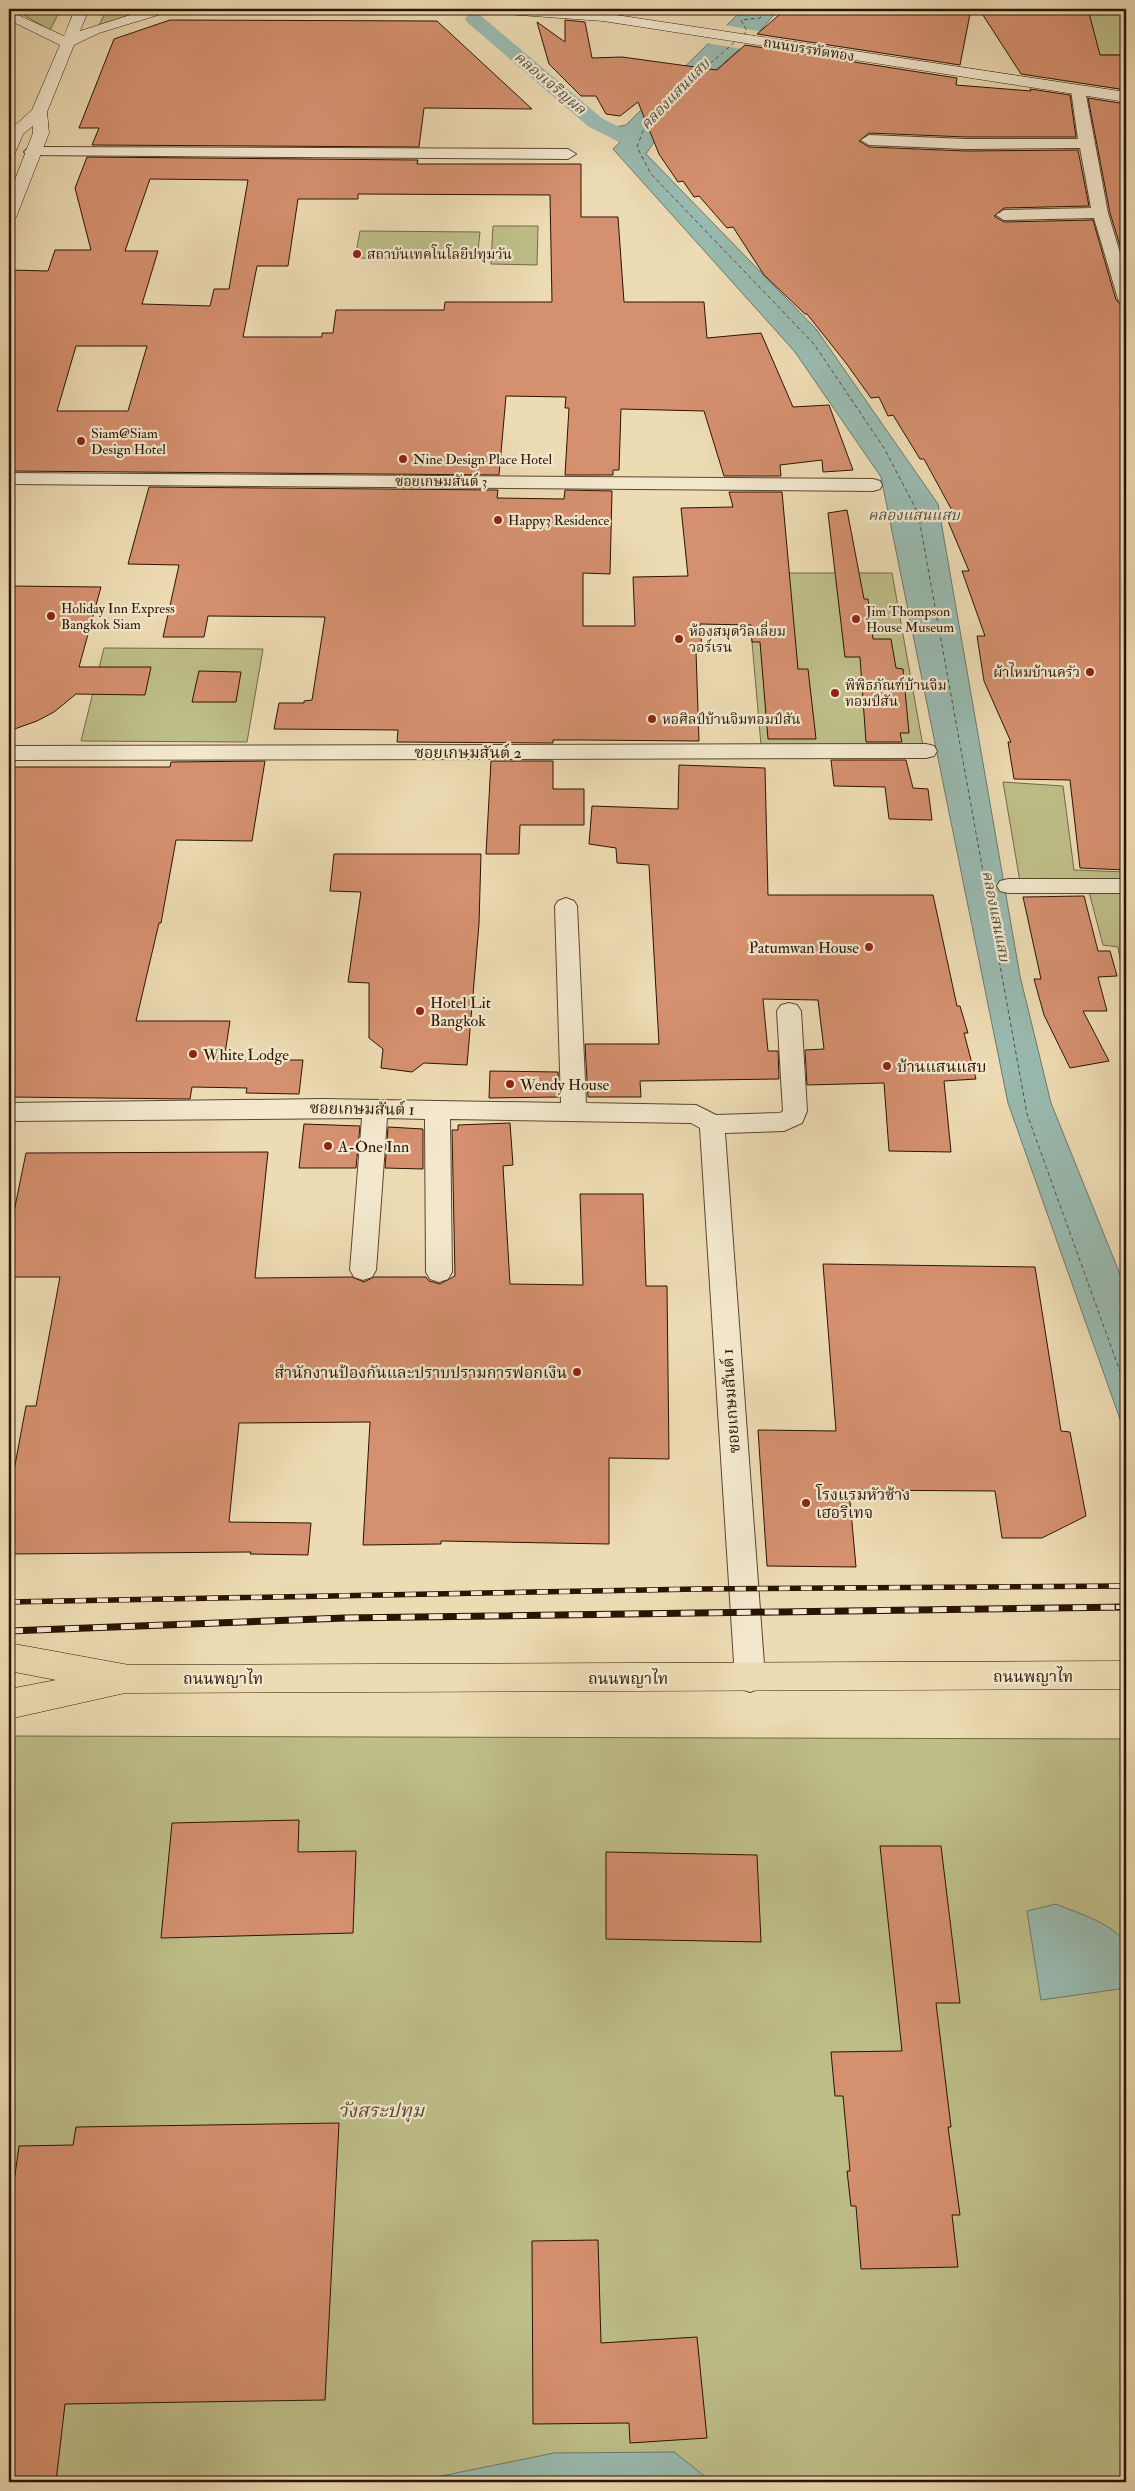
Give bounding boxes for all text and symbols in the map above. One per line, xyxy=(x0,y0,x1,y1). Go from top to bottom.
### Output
street label: ถนนบรรทัดทอง xyxy=(762,34,856,65)
water label: คลองเจริญผล xyxy=(510,48,590,120)
water label: คลองแสนแสบ xyxy=(637,54,715,134)
place label: สถาบันเทคโนโลยีปทุมวัน xyxy=(367,244,512,263)
marker: สถาบันเทคโนโลยีปทุมวัน xyxy=(351,248,363,260)
place label: Siam@Siam Design Hotel xyxy=(91,425,166,458)
marker: Siam@Siam Design Hotel xyxy=(75,435,87,447)
place label: Nine Design Place Hotel xyxy=(413,451,552,468)
marker: Nine Design Place Hotel xyxy=(397,453,409,465)
street label: ซอยเกษมสันต์ 3 xyxy=(395,472,487,490)
water label: คลองแสนแสบ xyxy=(868,506,962,525)
place label: Happy3 Residence xyxy=(508,512,610,530)
marker: Happy3 Residence xyxy=(492,514,504,526)
place label: Holiday Inn Express Bangkok Siam xyxy=(61,600,175,633)
place label: Jim Thompson House Museum xyxy=(865,603,954,636)
marker: Holiday Inn Express Bangkok Siam xyxy=(45,610,57,622)
marker: Jim Thompson House Museum xyxy=(850,613,862,625)
place label: ห้องสมุดวิลเลี่ยม วอร์เรน xyxy=(689,621,786,656)
marker: ห้องสมุดวิลเลี่ยม วอร์เรน xyxy=(673,633,685,645)
place label: ผ้าไหมบ้านครัว xyxy=(993,662,1080,681)
marker: ผ้าไหมบ้านครัว xyxy=(1084,666,1096,678)
place label: พิพิธภัณฑ์บ้านจิม ทอมป์สัน xyxy=(845,676,947,710)
marker: พิพิธภัณฑ์บ้านจิม ทอมป์สัน xyxy=(829,687,841,699)
place label: หอศิลป์บ้านจิมทอมป์สัน xyxy=(662,711,801,728)
marker: หอศิลป์บ้านจิมทอมป์สัน xyxy=(646,713,658,725)
street label: ซอยเกษมสันต์ 2 xyxy=(414,743,522,763)
water label: คลองแสนแสบ xyxy=(977,869,1014,965)
place label: Patumwan House xyxy=(749,938,859,958)
marker: Patumwan House xyxy=(863,941,875,953)
place label: Hotel Lit Bangkok xyxy=(430,993,491,1031)
marker: Hotel Lit Bangkok xyxy=(414,1005,426,1017)
place label: White Lodge xyxy=(202,1045,289,1065)
marker: White Lodge xyxy=(187,1048,199,1060)
place label: บ้านแสนแสบ xyxy=(897,1057,986,1077)
marker: บ้านแสนแสบ xyxy=(881,1060,893,1072)
place label: Wendy House xyxy=(519,1075,609,1095)
marker: Wendy House xyxy=(504,1078,516,1090)
street label: ซอยเกษมสันต์ 1 xyxy=(309,1098,415,1120)
place label: A-One Inn xyxy=(337,1137,409,1157)
marker: A-One Inn xyxy=(322,1140,334,1152)
street label: ซอยเกษมสันต์ 1 xyxy=(717,1348,745,1454)
place label: สำนักงานป้องกันและปราบปรามการฟอกเงิน xyxy=(274,1363,567,1383)
marker: สำนักงานป้องกันและปราบปรามการฟอกเงิน xyxy=(571,1366,583,1378)
place label: โรงแรมหัวช้าง เฮอริเทจ xyxy=(815,1484,910,1523)
marker: โรงแรมหัวช้าง เฮอริเทจ xyxy=(800,1497,812,1509)
street label: ถนนพญาไท xyxy=(993,1666,1073,1687)
street label: ถนนพญาไท xyxy=(183,1668,263,1689)
street label: ถนนพญาไท xyxy=(588,1668,668,1689)
park label: วังสระปทุม xyxy=(338,2099,426,2123)

